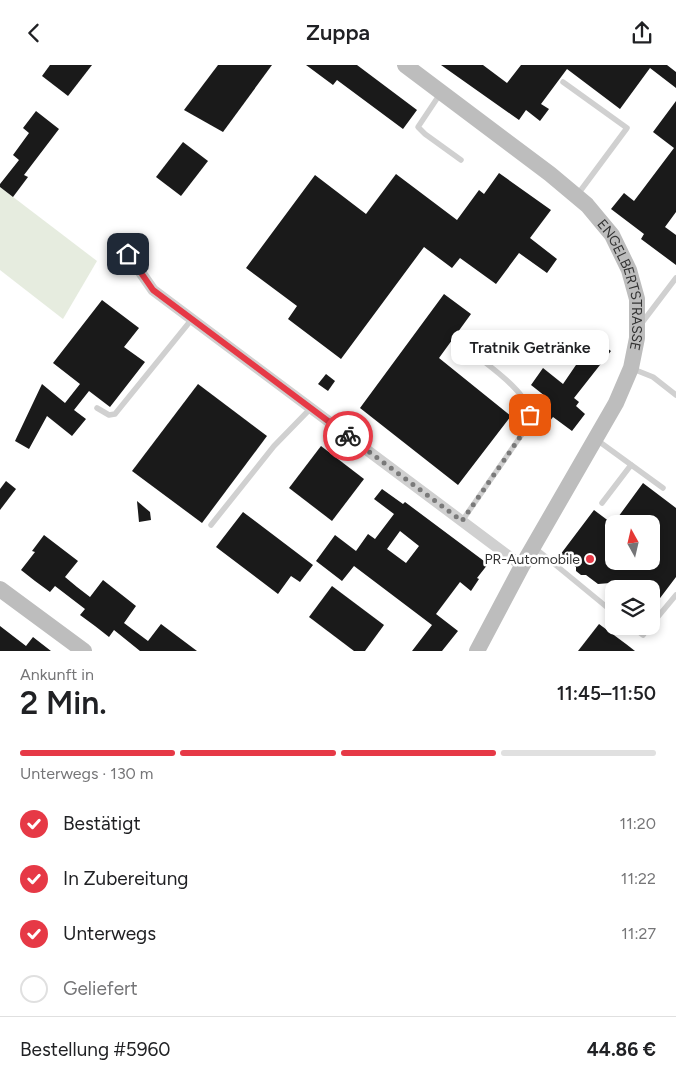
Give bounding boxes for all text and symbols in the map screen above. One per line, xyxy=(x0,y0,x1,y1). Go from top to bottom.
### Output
icon: back xyxy=(20,19,48,47)
text: Zuppa xyxy=(306,19,370,46)
icon: share xyxy=(628,19,656,47)
street label: ENGELBERTSTRASSE xyxy=(593,216,646,352)
pin xyxy=(107,233,149,275)
icon: home xyxy=(114,240,142,268)
callout: Tratnik Getränke xyxy=(451,330,609,365)
text: Tratnik Getränke xyxy=(469,338,591,357)
pin xyxy=(509,394,551,436)
icon: bag xyxy=(516,401,544,429)
courier xyxy=(323,411,373,461)
icon: bike xyxy=(334,422,362,450)
north arrow xyxy=(605,515,660,570)
map controls xyxy=(605,515,660,635)
place label: PR-Automobile xyxy=(484,551,580,568)
marker: PR-Automobile xyxy=(584,553,596,565)
button: layers xyxy=(605,580,660,635)
text: Ankunft in xyxy=(20,665,94,684)
text: 11:45–11:50 xyxy=(557,682,656,705)
text: 2 Min. xyxy=(20,684,107,722)
text: Unterwegs · 130 m xyxy=(20,764,153,783)
icon: check xyxy=(20,810,48,838)
text: Bestätigt xyxy=(63,812,141,835)
text: 11:20 xyxy=(620,814,656,833)
icon: check xyxy=(20,865,48,893)
text: In Zubereitung xyxy=(63,867,188,890)
text: 11:22 xyxy=(621,869,656,888)
icon: check xyxy=(20,920,48,948)
text: Unterwegs xyxy=(63,922,156,945)
text: 11:27 xyxy=(621,924,656,943)
text: Geliefert xyxy=(63,977,138,1000)
text: Bestellung #5960 xyxy=(20,1038,170,1061)
text: 44.86 € xyxy=(587,1038,656,1061)

